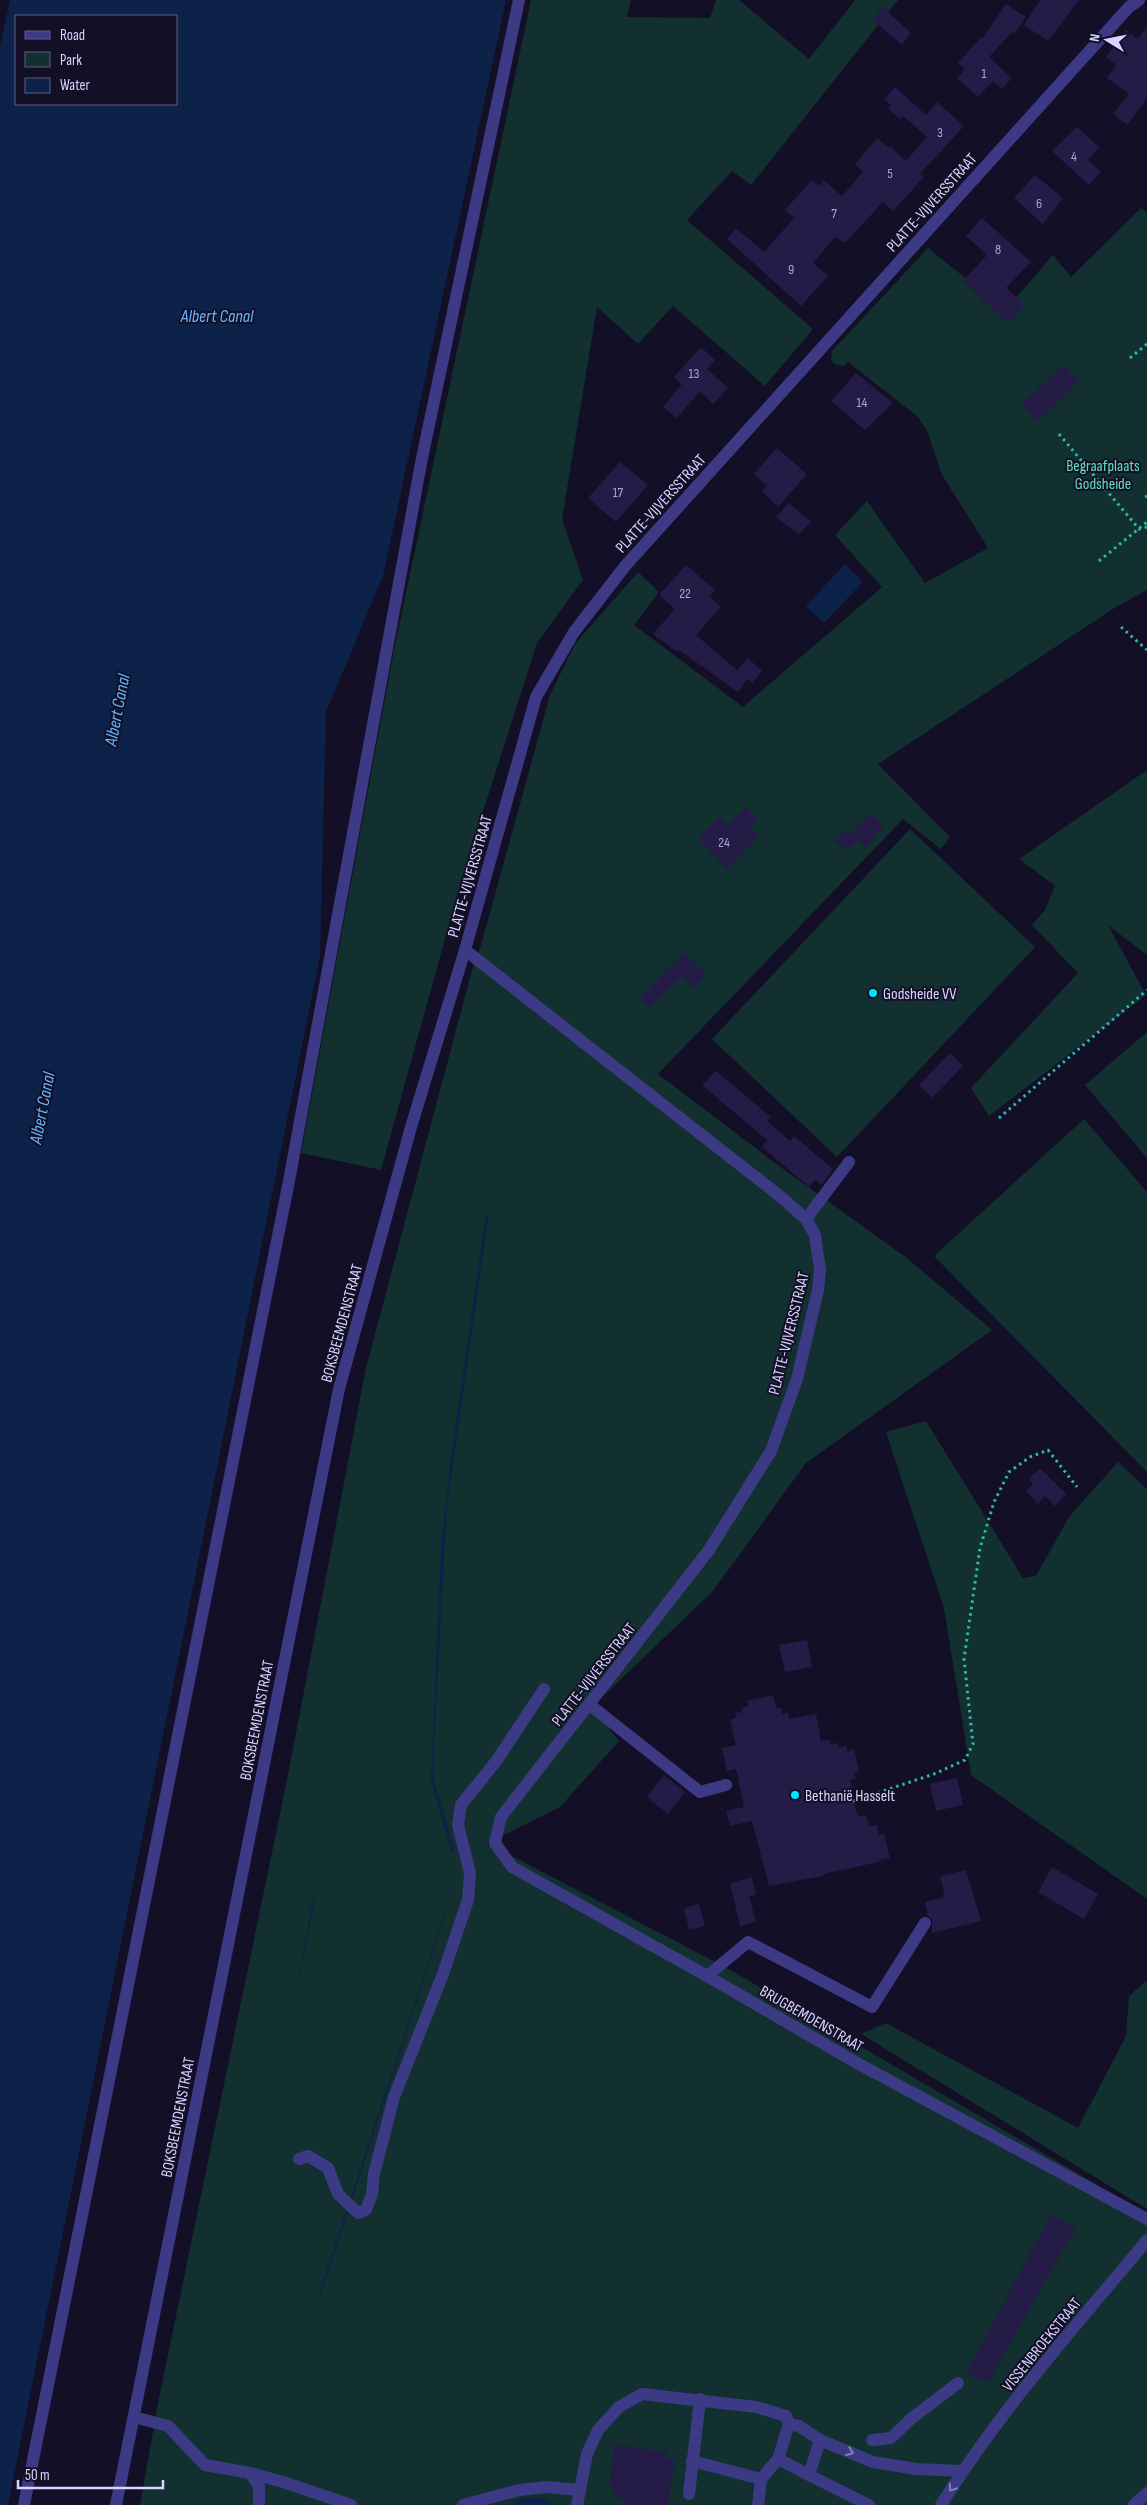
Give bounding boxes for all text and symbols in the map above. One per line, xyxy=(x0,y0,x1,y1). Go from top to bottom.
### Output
legend xyxy=(15,15,178,105)
north arrow xyxy=(1082,15,1132,65)
text: Road xyxy=(60,26,85,45)
text: N xyxy=(1086,33,1104,43)
text: Park xyxy=(60,51,82,70)
house number: 1 xyxy=(982,65,987,82)
text: Water xyxy=(60,76,91,95)
house number: 3 xyxy=(937,124,943,141)
house number: 4 xyxy=(1071,148,1077,165)
street label: PLATTE-VIJVERSSTRAAT xyxy=(883,149,982,256)
house number: 5 xyxy=(887,165,893,182)
house number: 6 xyxy=(1036,195,1042,212)
house number: 7 xyxy=(831,205,837,222)
house number: 8 xyxy=(995,241,1001,258)
house number: 9 xyxy=(788,261,794,278)
water label: Albert Canal xyxy=(180,306,254,327)
house number: 13 xyxy=(689,365,700,382)
house number: 14 xyxy=(857,394,868,411)
street label: PLATTE-VIJVERSSTRAAT xyxy=(612,450,711,557)
park label: Begraafplaats Godsheide xyxy=(1066,457,1140,494)
house number: 17 xyxy=(613,484,624,501)
house number: 22 xyxy=(679,585,691,602)
water label: Albert Canal xyxy=(100,672,135,749)
street label: PLATTE-VIJVERSSTRAAT xyxy=(444,813,497,940)
house number: 24 xyxy=(718,834,730,851)
place label: Godsheide VV xyxy=(883,985,957,1004)
marker: Godsheide VV xyxy=(867,987,879,999)
water label: Albert Canal xyxy=(25,1070,60,1147)
street label: BOKSBEEMDENSTRAAT xyxy=(318,1262,368,1385)
street label: PLATTE-VIJVERSSTRAAT xyxy=(765,1269,814,1397)
street label: PLATTE-VIJVERSSTRAAT xyxy=(548,1619,641,1730)
street label: BOKSBEEMDENSTRAAT xyxy=(237,1658,279,1782)
place label: Bethanië Hasselt xyxy=(805,1787,895,1806)
marker: Bethanië Hasselt xyxy=(789,1789,801,1801)
street label: BRUGBEMDENSTRAAT xyxy=(756,1982,867,2057)
street label: BOKSBEEMDENSTRAAT xyxy=(158,2055,200,2179)
street label: VISSENBROEKSTRAAT xyxy=(999,2294,1086,2396)
one-way arrow xyxy=(845,2446,854,2457)
scale bar xyxy=(18,2458,162,2490)
text: 50 m xyxy=(25,2466,50,2485)
one-way arrow xyxy=(948,2482,958,2491)

